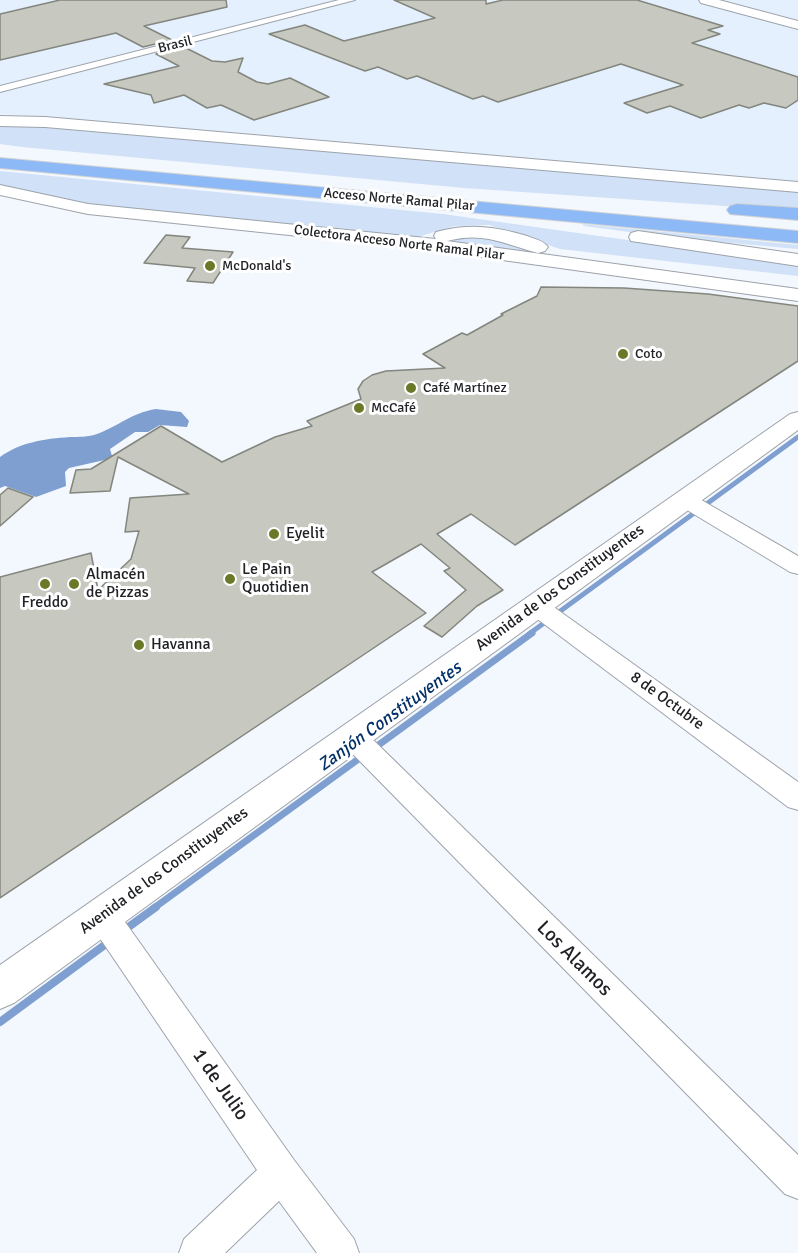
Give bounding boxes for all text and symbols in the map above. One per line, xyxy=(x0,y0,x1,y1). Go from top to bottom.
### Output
street label: Brasil xyxy=(156,33,194,57)
street label: Acceso Norte Ramal Pilar xyxy=(323,185,475,215)
street label: Colectora Acceso Norte Ramal Pilar xyxy=(293,222,505,264)
place label: McDonald's xyxy=(222,258,291,274)
marker: McDonald's xyxy=(203,259,217,273)
place label: Coto xyxy=(635,346,663,362)
marker: Coto xyxy=(616,347,630,361)
place label: Café Martínez xyxy=(423,380,507,396)
marker: Café Martínez xyxy=(404,381,418,395)
place label: McCafé xyxy=(371,400,416,416)
marker: McCafé xyxy=(352,401,366,415)
street label: Avenida de los Constituyentes xyxy=(472,520,648,656)
place label: Eyelit xyxy=(286,524,325,544)
marker: Eyelit xyxy=(267,527,281,541)
place label: Le Pain Quotidien xyxy=(242,560,309,598)
place label: Almacén de Pizzas xyxy=(86,565,149,603)
marker: Le Pain Quotidien xyxy=(223,572,237,586)
marker: Freddo xyxy=(38,577,52,591)
marker: Almacén de Pizzas xyxy=(67,577,81,591)
place label: Freddo xyxy=(22,593,68,613)
place label: Havanna xyxy=(151,635,211,655)
marker: Havanna xyxy=(132,638,146,652)
water label: Zanjón Constituyentes xyxy=(314,658,466,776)
street label: 8 de Octubre xyxy=(626,668,708,734)
street label: Avenida de los Constituyentes xyxy=(76,803,252,939)
street label: Los Alamos xyxy=(531,916,617,1002)
street label: 1 de Julio xyxy=(187,1045,253,1125)

